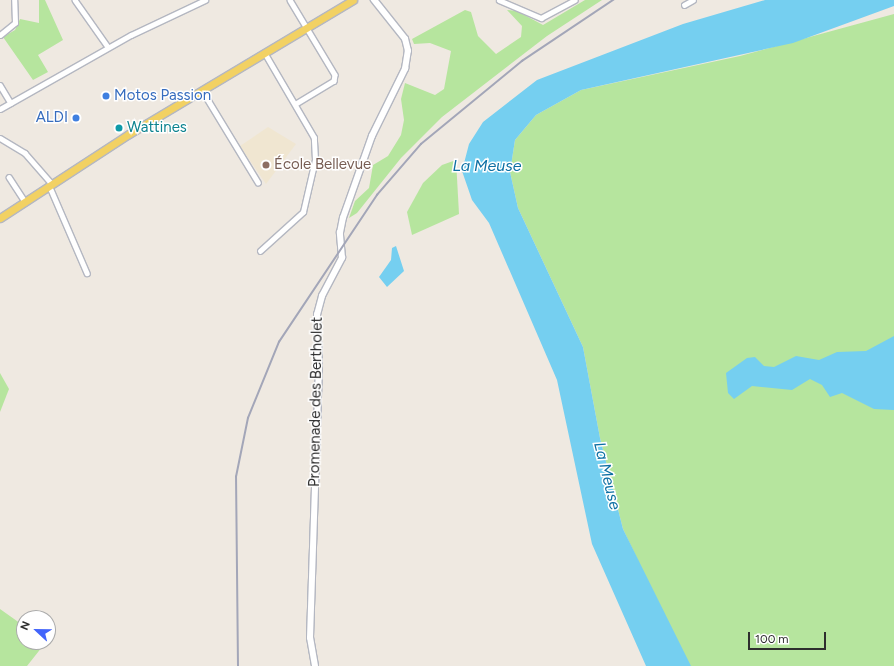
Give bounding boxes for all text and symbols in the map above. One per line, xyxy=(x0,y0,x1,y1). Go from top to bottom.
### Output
place label: Motos Passion xyxy=(114,87,211,105)
marker: Motos Passion xyxy=(101,91,111,101)
place label: ALDI xyxy=(36,109,68,127)
marker: ALDI xyxy=(71,113,81,123)
place label: Wattines xyxy=(127,119,187,137)
marker: Wattines xyxy=(114,123,124,133)
place label: École Bellevue xyxy=(274,156,371,174)
water label: La Meuse xyxy=(452,156,522,176)
marker: École Bellevue xyxy=(261,160,271,170)
street label: Promenade des Bertholet xyxy=(306,317,326,487)
water label: La Meuse xyxy=(589,440,625,512)
north arrow xyxy=(16,610,56,650)
text: N xyxy=(18,619,33,632)
scale bar xyxy=(750,624,828,650)
text: 100 m xyxy=(755,632,789,646)

